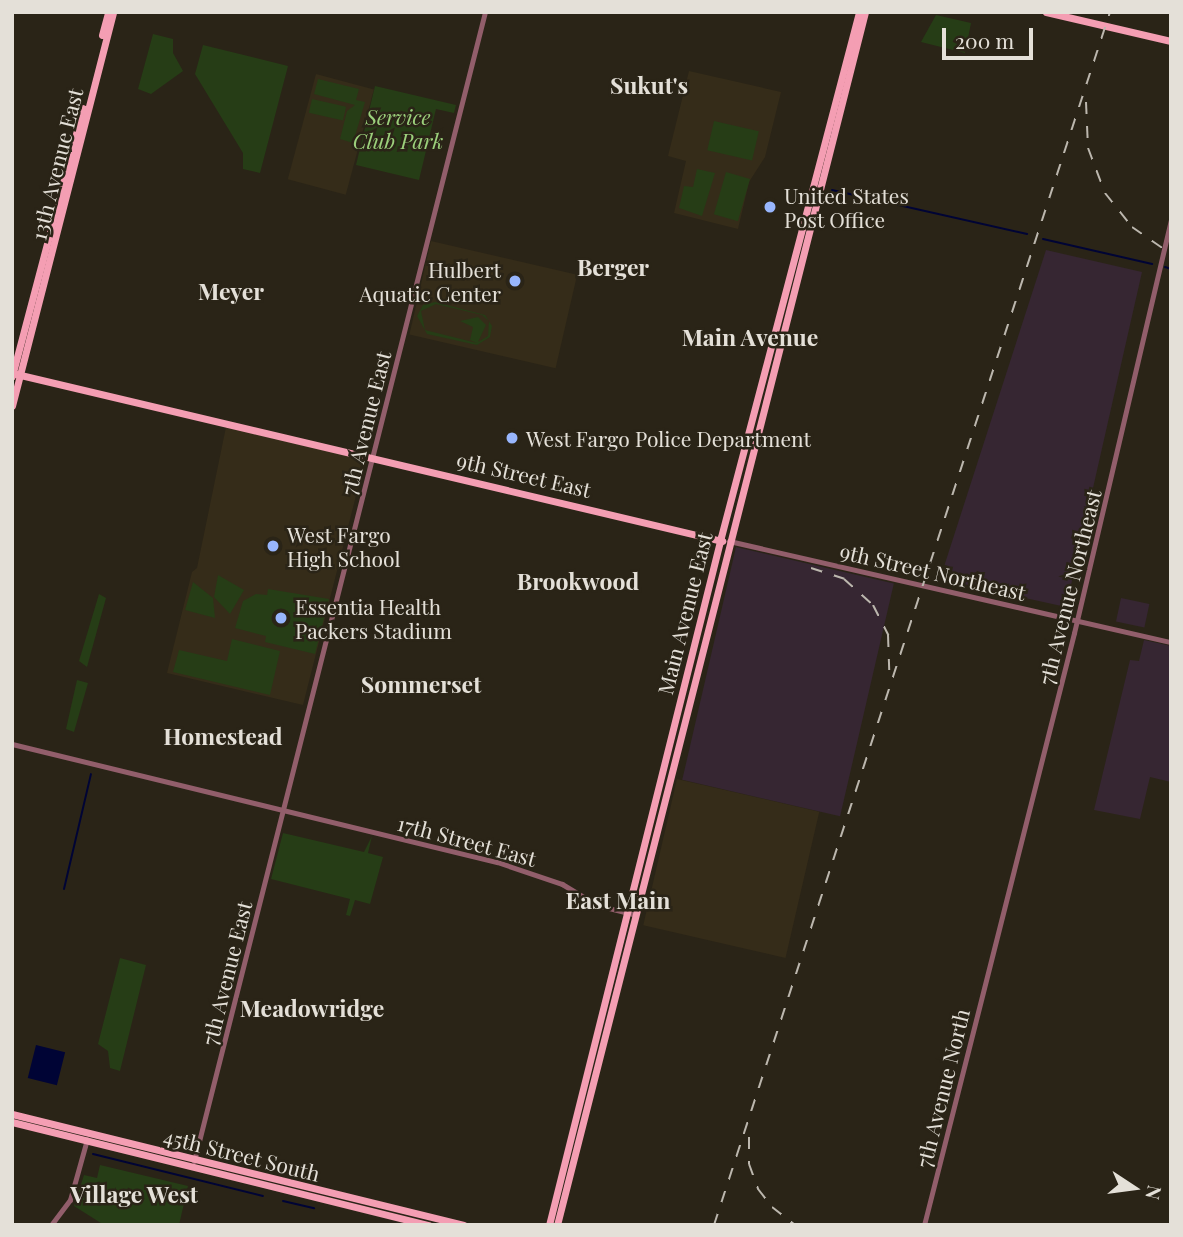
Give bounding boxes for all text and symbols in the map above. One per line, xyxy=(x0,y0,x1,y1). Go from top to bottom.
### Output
scale bar xyxy=(945,14,1036,58)
text: 200 m xyxy=(955,26,1014,54)
district label: Sukut's xyxy=(610,71,688,99)
street label: 13th Avenue East xyxy=(25,85,87,243)
park label: Service Club Park xyxy=(353,103,443,153)
place label: United States Post Office xyxy=(784,182,909,232)
marker: United States Post Office xyxy=(762,199,778,215)
district label: Berger xyxy=(577,253,649,281)
place label: Hulbert Aquatic Center xyxy=(359,256,501,306)
marker: Hulbert Aquatic Center xyxy=(507,273,523,289)
district label: Meyer xyxy=(198,277,264,305)
district label: Main Avenue xyxy=(681,323,819,351)
street label: 7th Avenue East xyxy=(335,348,395,498)
place label: West Fargo Police Department xyxy=(526,425,811,451)
marker: West Fargo Police Department xyxy=(504,430,520,446)
street label: 9th Street East xyxy=(454,446,594,502)
street label: 7th Avenue Northeast xyxy=(1032,486,1106,688)
place label: West Fargo High School xyxy=(287,521,400,571)
street label: Main Avenue East xyxy=(652,529,716,697)
street label: 9th Street Northeast xyxy=(837,537,1029,605)
marker: West Fargo High School xyxy=(265,538,281,554)
district label: Brookwood xyxy=(517,567,639,595)
place label: Essentia Health Packers Stadium xyxy=(295,593,452,643)
marker: Essentia Health Packers Stadium xyxy=(273,610,289,626)
district label: Sommerset xyxy=(361,670,481,698)
district label: Homestead xyxy=(163,722,283,750)
street label: 17th Street East xyxy=(395,809,539,871)
district label: East Main xyxy=(565,886,671,914)
street label: 7th Avenue East xyxy=(196,898,256,1048)
district label: Meadowridge xyxy=(240,994,384,1022)
street label: 7th Avenue North xyxy=(910,1006,974,1170)
street label: 45th Street South xyxy=(161,1122,323,1186)
north arrow xyxy=(1099,1153,1169,1223)
district label: Village West xyxy=(70,1180,198,1208)
text: N xyxy=(1140,1183,1169,1202)

